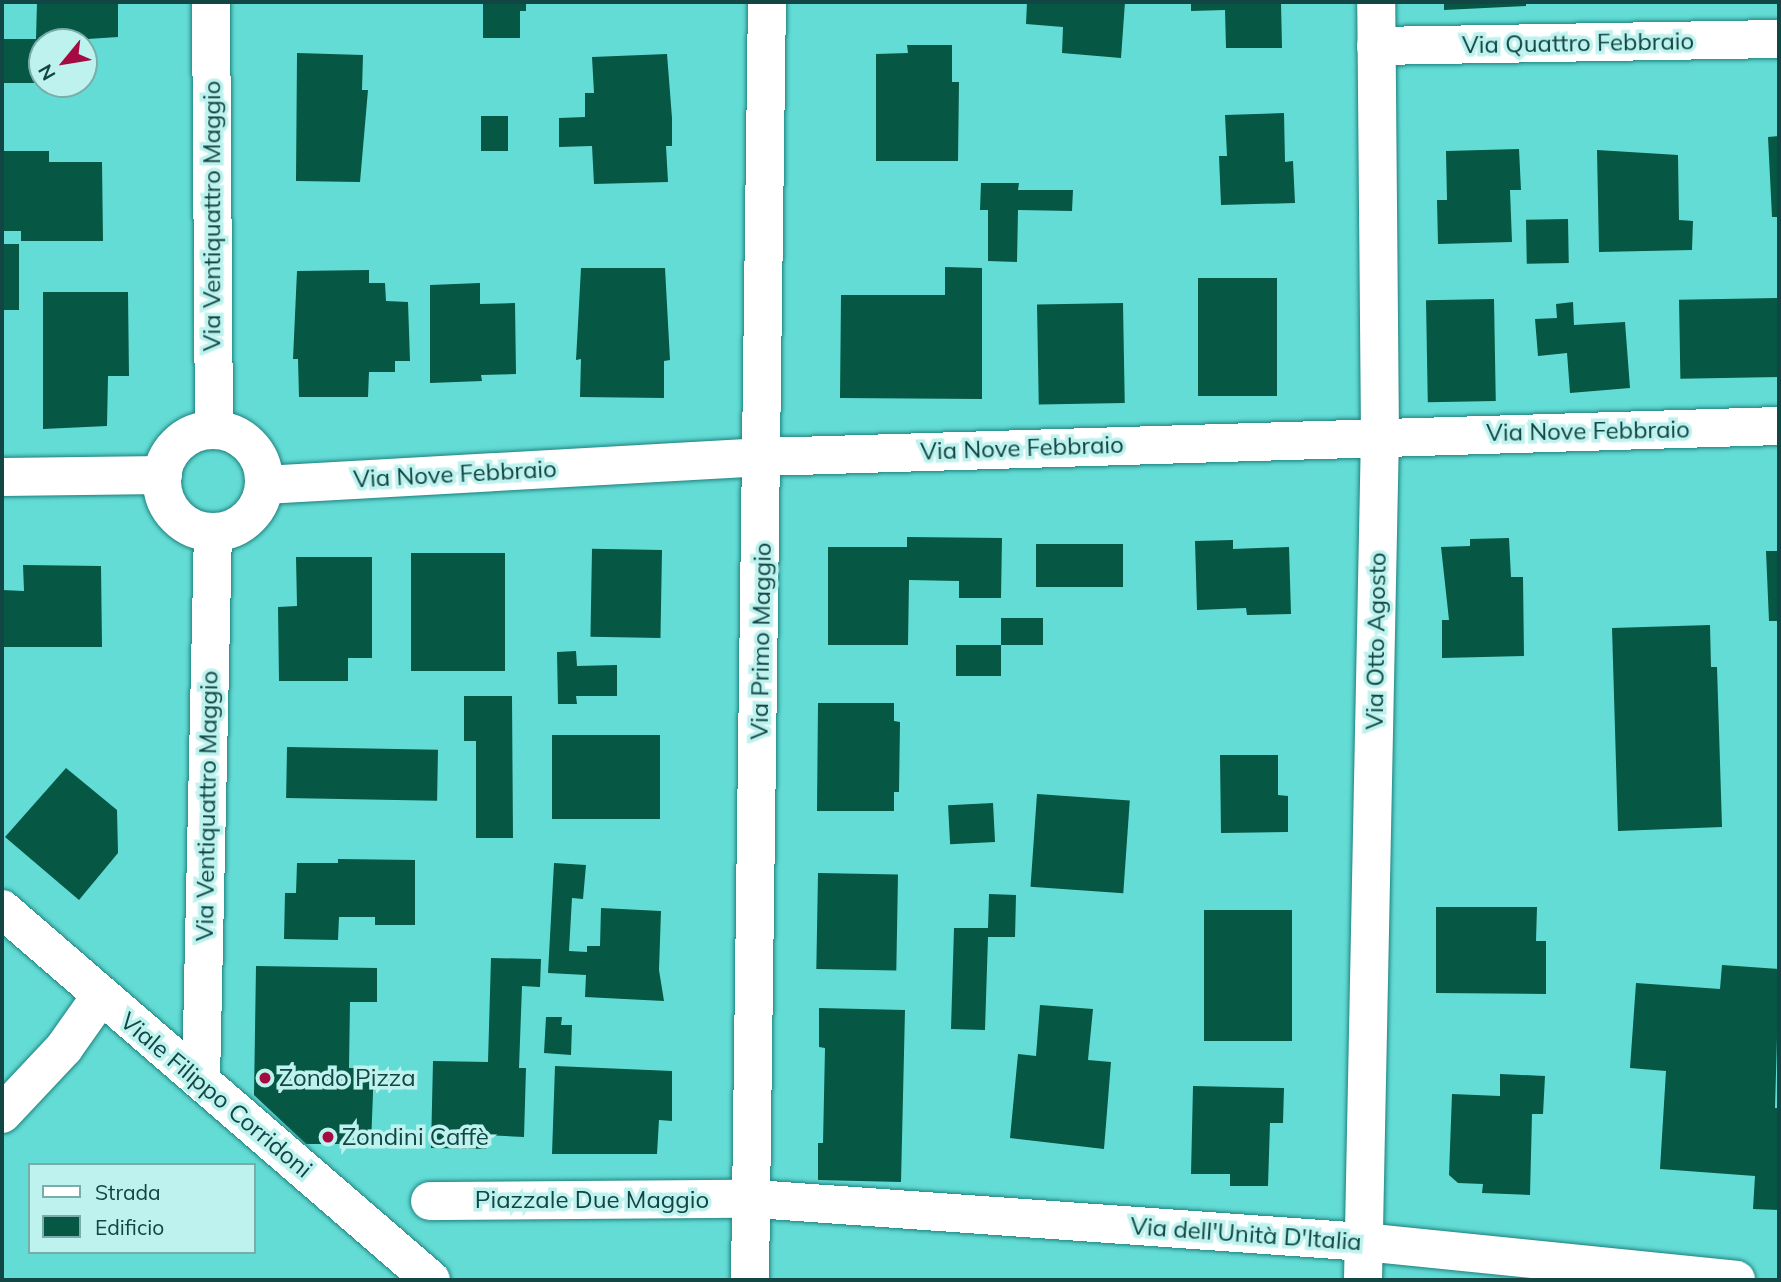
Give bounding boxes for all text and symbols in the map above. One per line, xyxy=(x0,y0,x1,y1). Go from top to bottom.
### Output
street label: Via Quattro Febbraio xyxy=(1462,27,1694,59)
north arrow xyxy=(28,28,98,98)
text: N xyxy=(33,60,61,85)
street label: Via Ventiquattro Maggio xyxy=(198,81,226,351)
street label: Via Nove Febbraio xyxy=(1486,415,1690,447)
street label: Via Nove Febbraio xyxy=(920,430,1124,466)
street label: Via Nove Febbraio xyxy=(353,454,557,494)
street label: Via Primo Maggio xyxy=(745,542,777,740)
street label: Via Otto Agosto xyxy=(1360,552,1392,730)
street label: Via Ventiquattro Maggio xyxy=(190,670,224,942)
street label: Viale Filippo Corridoni xyxy=(114,1006,318,1184)
place label: Zondo Pizza xyxy=(279,1064,416,1092)
marker: Zondo Pizza xyxy=(257,1070,273,1086)
place label: Zondini Caffè xyxy=(342,1123,489,1151)
marker: Zondini Caffè xyxy=(320,1129,336,1145)
legend xyxy=(28,1163,256,1254)
text: Strada xyxy=(95,1179,161,1205)
street label: Piazzale Due Maggio xyxy=(475,1186,709,1214)
street label: Via dell'Unità D'Italia xyxy=(1129,1212,1363,1256)
text: Edificio xyxy=(95,1214,164,1240)

